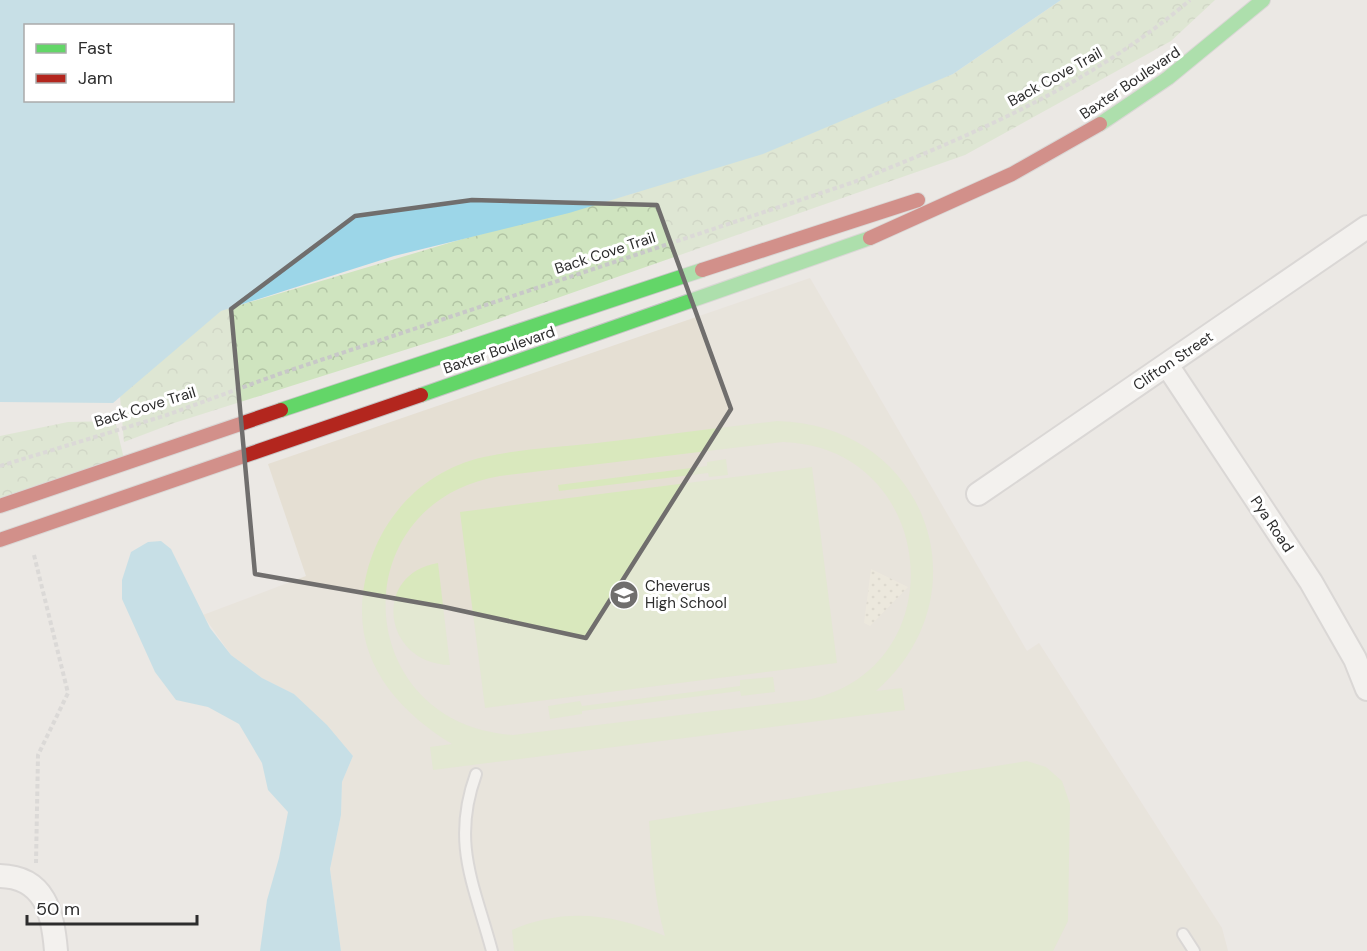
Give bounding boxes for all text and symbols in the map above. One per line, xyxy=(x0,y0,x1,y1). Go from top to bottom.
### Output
legend xyxy=(24,24,234,102)
text: Fast xyxy=(78,36,113,60)
street label: Baxter Boulevard xyxy=(1076,42,1184,124)
street label: Back Cove Trail xyxy=(1004,43,1106,111)
text: Jam xyxy=(78,66,113,90)
street label: Back Cove Trail xyxy=(552,227,658,279)
street label: Baxter Boulevard xyxy=(441,322,557,378)
street label: Clifton Street xyxy=(1129,327,1217,395)
street label: Back Cove Trail xyxy=(92,382,198,432)
street label: Pya Road xyxy=(1246,492,1298,556)
place label: Cheverus High School xyxy=(645,576,727,613)
school or university icon: Cheverus High School xyxy=(608,579,640,611)
scale bar xyxy=(27,888,196,926)
text: 50 m xyxy=(36,897,80,921)

